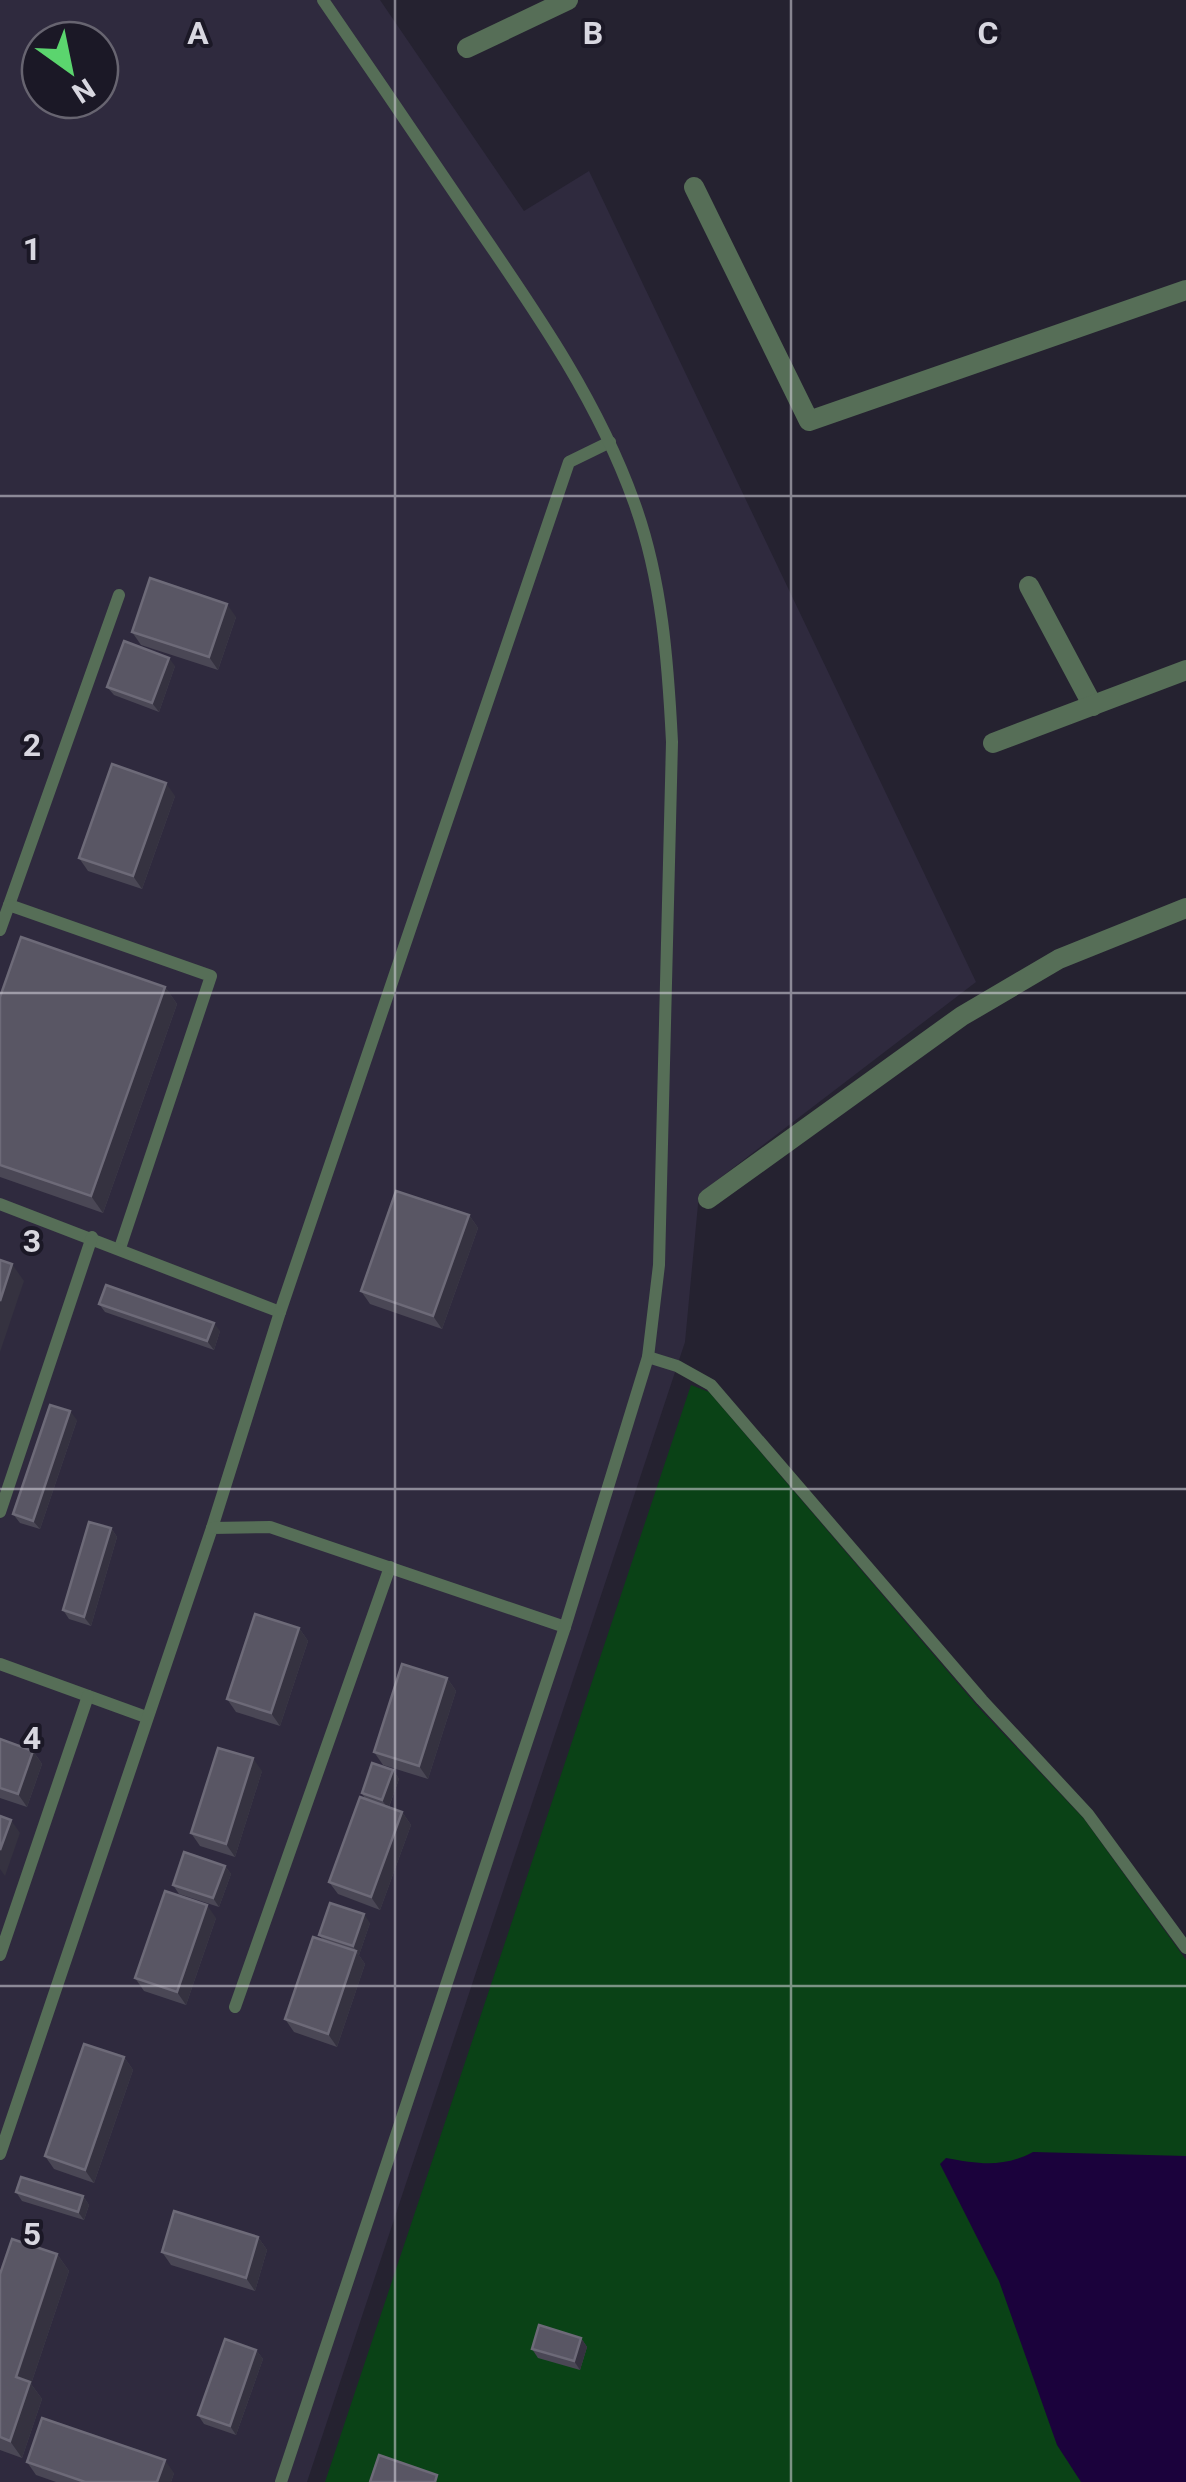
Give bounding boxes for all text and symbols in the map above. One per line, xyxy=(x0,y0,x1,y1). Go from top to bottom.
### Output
text: A xyxy=(187,14,209,52)
text: B xyxy=(583,14,603,52)
text: C xyxy=(978,14,998,52)
north arrow xyxy=(20,20,120,120)
text: N xyxy=(66,71,101,110)
text: 1 xyxy=(23,230,41,268)
text: 2 xyxy=(23,726,41,764)
text: 3 xyxy=(23,1222,41,1260)
text: 4 xyxy=(23,1719,41,1757)
text: 5 xyxy=(23,2215,41,2253)

